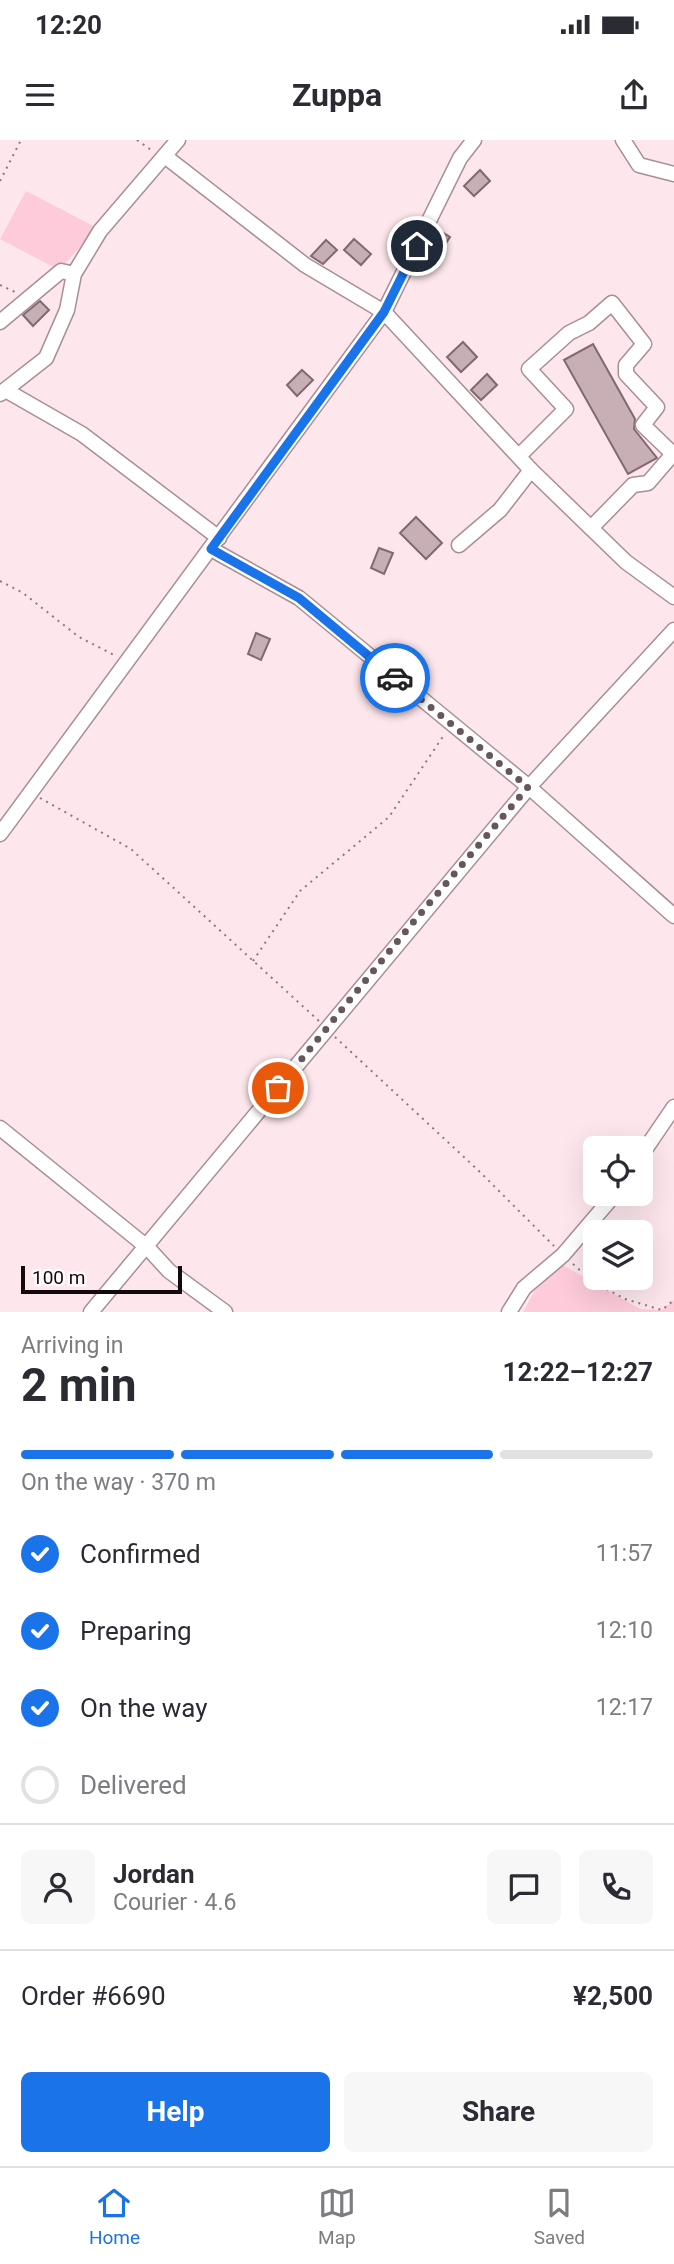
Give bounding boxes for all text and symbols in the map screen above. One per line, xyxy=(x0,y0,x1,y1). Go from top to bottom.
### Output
text: 12:20 xyxy=(35,10,102,40)
icon: menu xyxy=(21,76,59,114)
text: Zuppa xyxy=(292,76,382,114)
icon: share xyxy=(615,76,653,114)
pin xyxy=(387,216,447,276)
icon: home xyxy=(398,227,436,265)
courier xyxy=(360,643,430,713)
icon: car xyxy=(376,659,414,697)
pin xyxy=(248,1058,308,1118)
icon: bag xyxy=(259,1069,297,1107)
map controls xyxy=(583,1136,653,1290)
button: locate xyxy=(583,1136,653,1206)
button: layers xyxy=(583,1220,653,1290)
scale bar xyxy=(21,1263,182,1295)
text: 100 m xyxy=(32,1266,85,1289)
text: Arriving in xyxy=(21,1332,124,1359)
text: 12:22–12:27 xyxy=(503,1357,653,1387)
text: 2 min xyxy=(21,1358,137,1412)
text: On the way · 370 m xyxy=(21,1469,216,1496)
icon: check xyxy=(21,1535,59,1573)
text: Confirmed xyxy=(80,1539,201,1569)
text: 11:57 xyxy=(596,1540,653,1567)
icon: check xyxy=(21,1612,59,1650)
text: Preparing xyxy=(80,1616,192,1646)
text: 12:10 xyxy=(596,1617,653,1644)
icon: check xyxy=(21,1689,59,1727)
text: On the way xyxy=(80,1693,208,1723)
text: 12:17 xyxy=(596,1694,653,1721)
text: Delivered xyxy=(80,1770,187,1800)
button: person xyxy=(21,1850,95,1924)
button: chat xyxy=(487,1850,561,1924)
button: phone xyxy=(579,1850,653,1924)
text: Jordan xyxy=(113,1859,195,1889)
text: Courier · 4.6 xyxy=(113,1889,236,1916)
text: Order #6690 xyxy=(21,1981,166,2011)
text: ¥2,500 xyxy=(573,1981,653,2011)
button: Help xyxy=(21,2072,330,2152)
button: Share xyxy=(344,2072,653,2152)
tab: Home xyxy=(89,2184,140,2249)
tab: Map xyxy=(318,2184,356,2249)
tab: Saved xyxy=(534,2184,585,2249)

